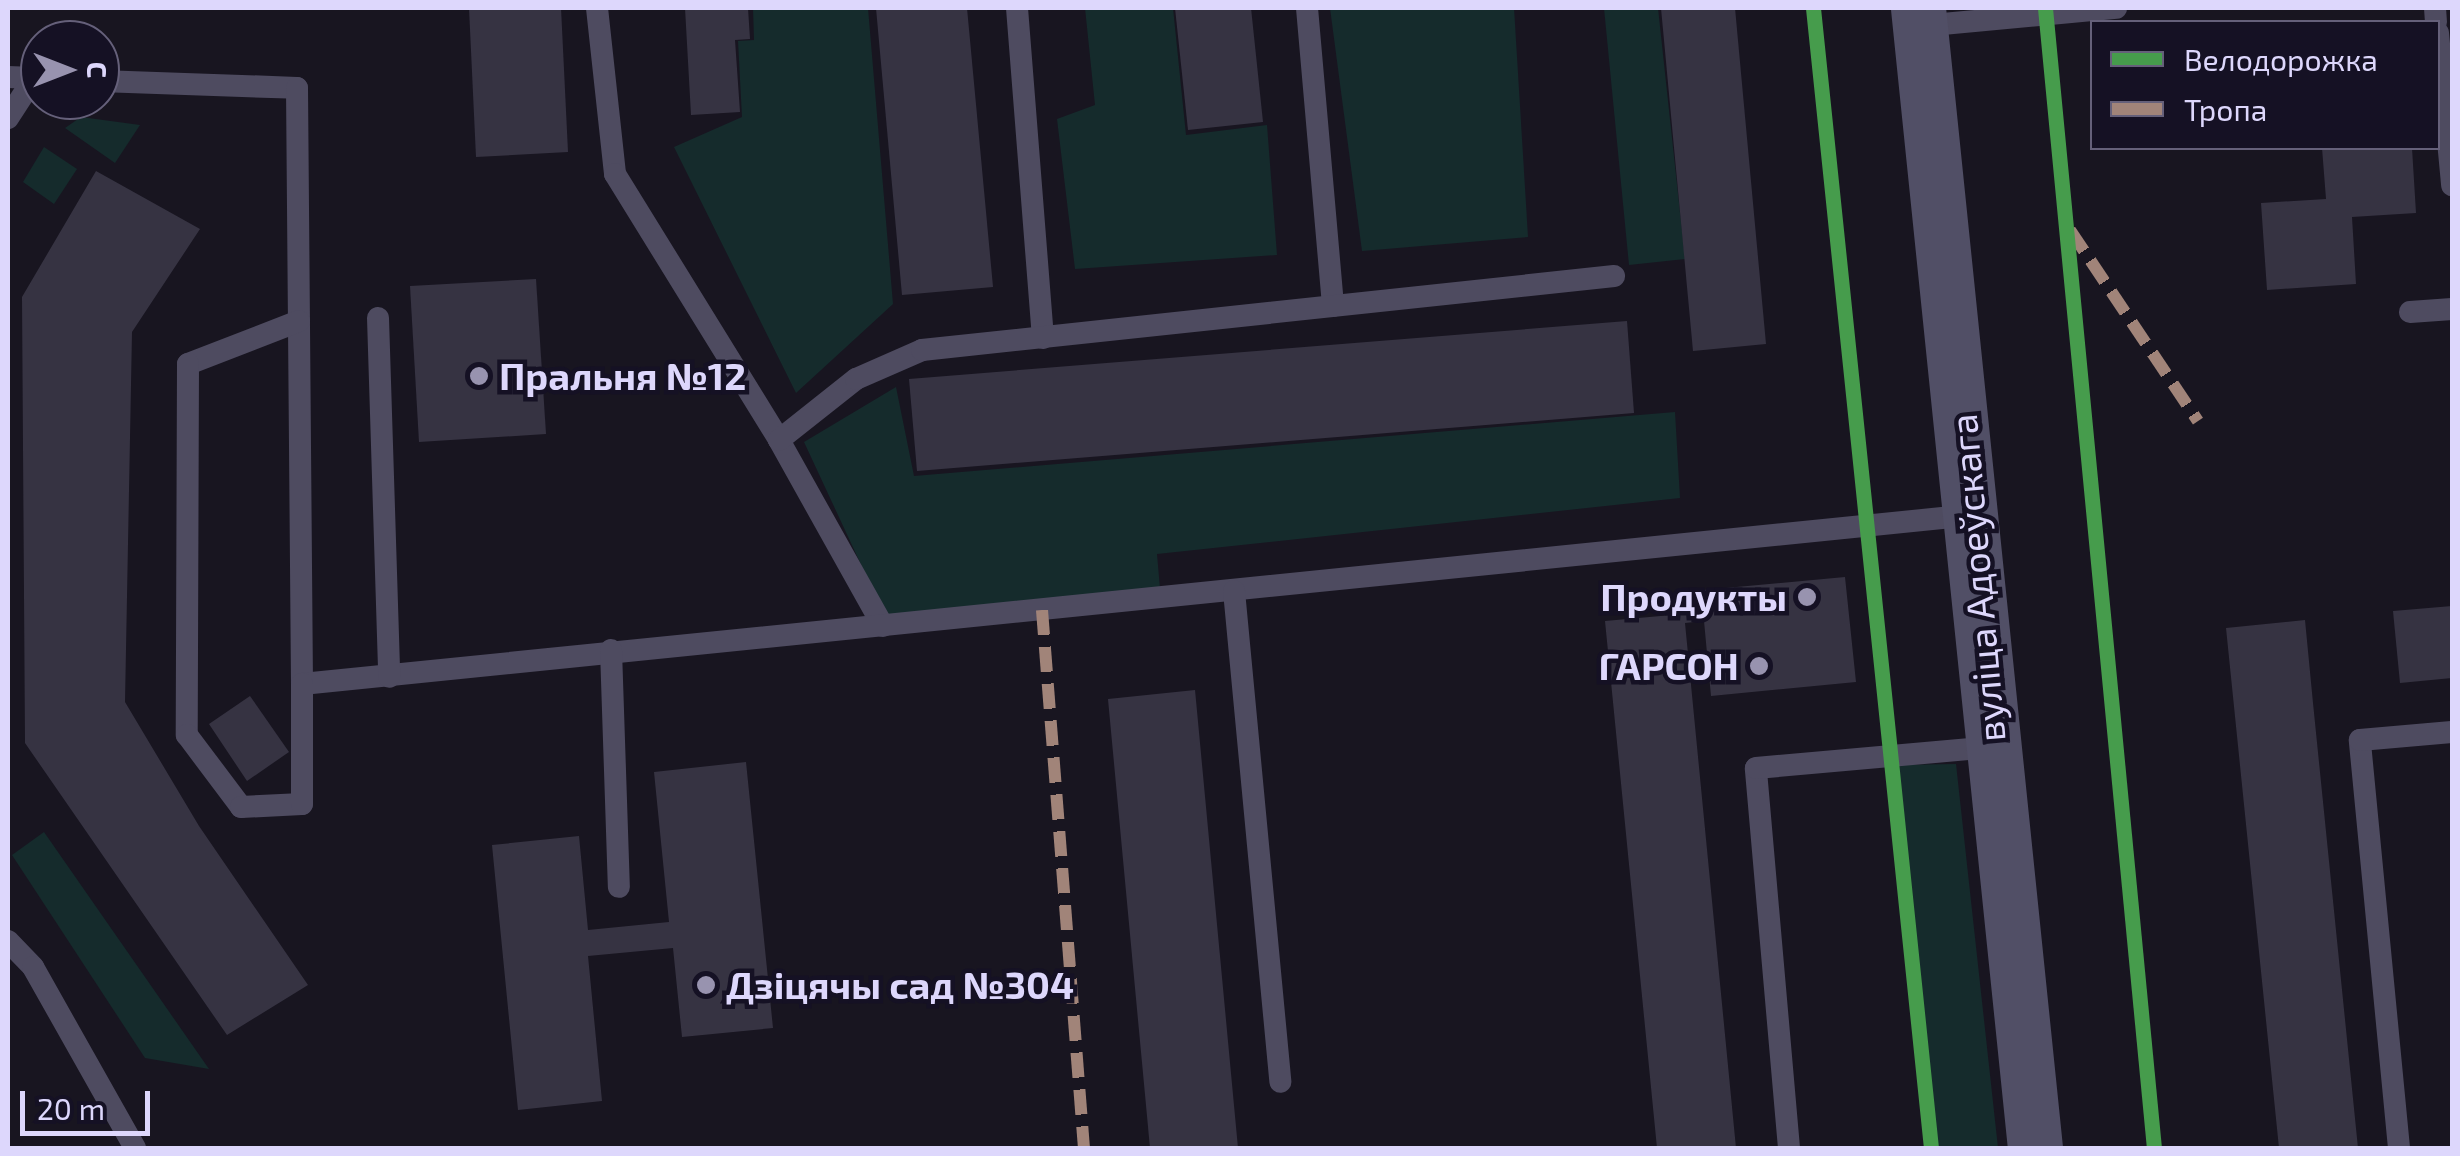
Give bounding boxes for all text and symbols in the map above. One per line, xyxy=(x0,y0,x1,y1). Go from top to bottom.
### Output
north arrow xyxy=(20,20,120,120)
legend xyxy=(2090,20,2440,150)
text: Велодорожка xyxy=(2184,41,2378,77)
text: С xyxy=(81,62,115,78)
text: Тропа xyxy=(2184,91,2267,127)
place label: Пральня №12 xyxy=(499,353,746,399)
marker: Пральня №12 xyxy=(468,365,490,387)
street label: вуліца Адоеўскага xyxy=(1940,412,2014,744)
place label: Продукты xyxy=(1600,574,1787,620)
marker: Продукты xyxy=(1796,586,1818,608)
place label: ГАРСОН xyxy=(1599,643,1739,689)
marker: ГАРСОН xyxy=(1748,655,1770,677)
place label: Дзіцячы сад №304 xyxy=(726,962,1074,1008)
marker: Дзіцячы сад №304 xyxy=(695,974,717,996)
scale bar xyxy=(25,1071,155,1133)
text: 20 m xyxy=(37,1090,105,1126)

